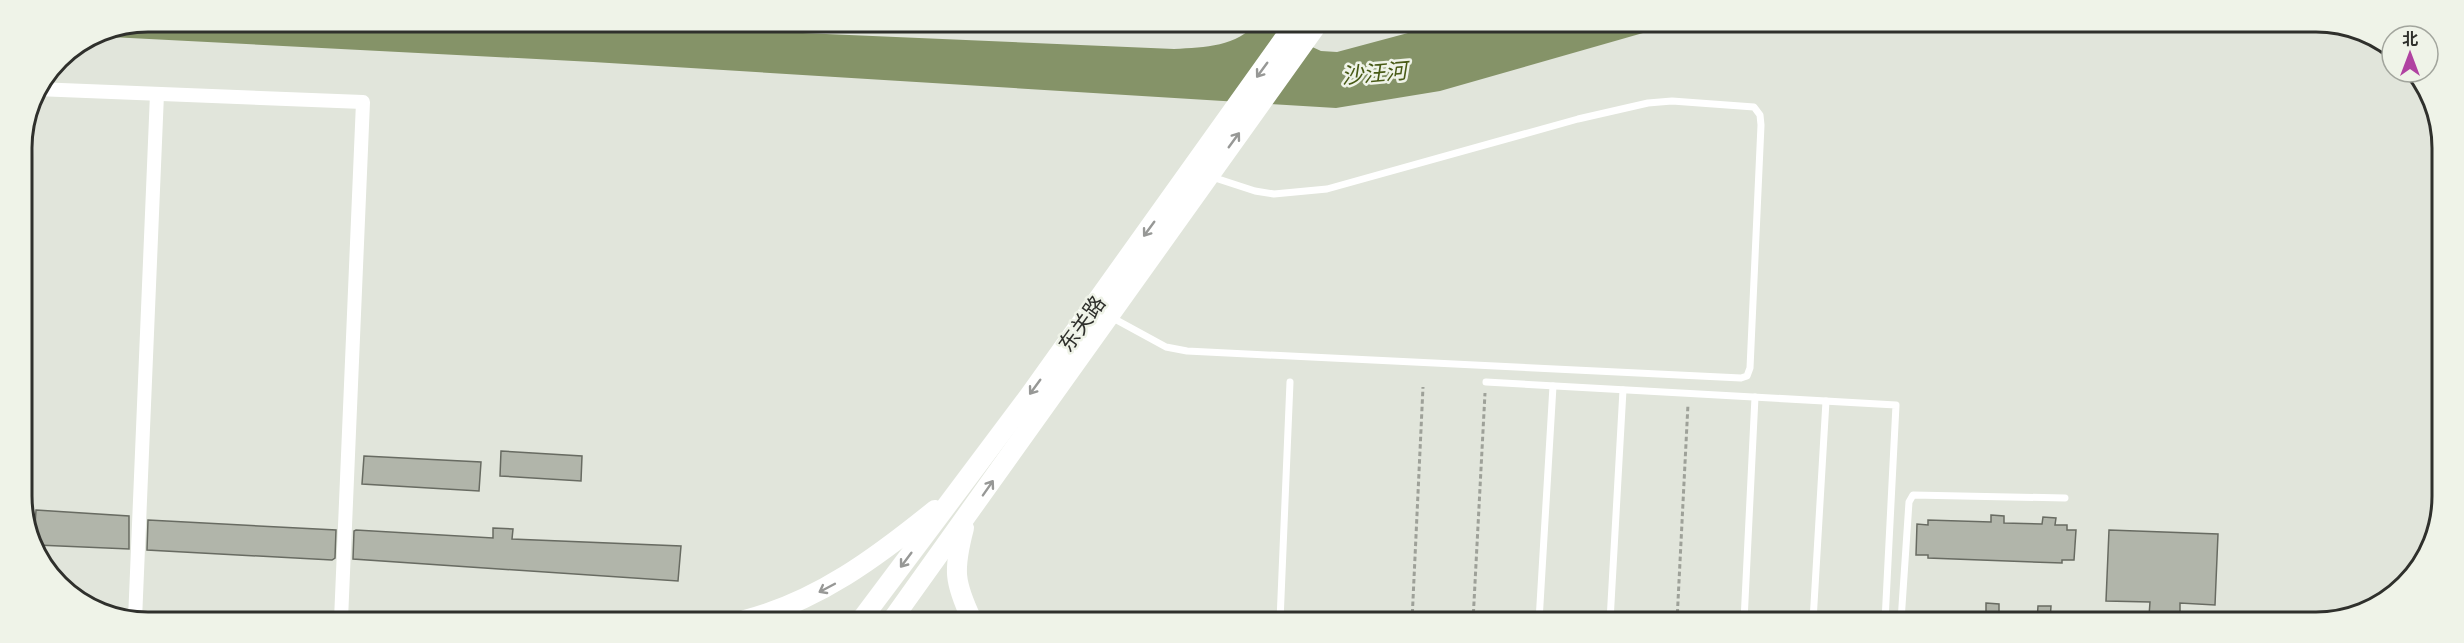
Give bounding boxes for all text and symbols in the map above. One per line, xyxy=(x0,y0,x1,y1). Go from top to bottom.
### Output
north arrow xyxy=(2380,24,2440,84)
text: 北 xyxy=(2402,29,2418,48)
water label: 沙汪河 xyxy=(1340,56,1412,88)
one-way arrow xyxy=(1256,61,1268,77)
one-way arrow xyxy=(1228,133,1241,149)
one-way arrow xyxy=(1143,220,1155,236)
street label: 东关路 xyxy=(1052,290,1110,356)
one-way arrow xyxy=(1029,379,1041,395)
one-way arrow xyxy=(982,480,994,497)
one-way arrow xyxy=(900,552,912,568)
one-way arrow xyxy=(818,582,836,594)

